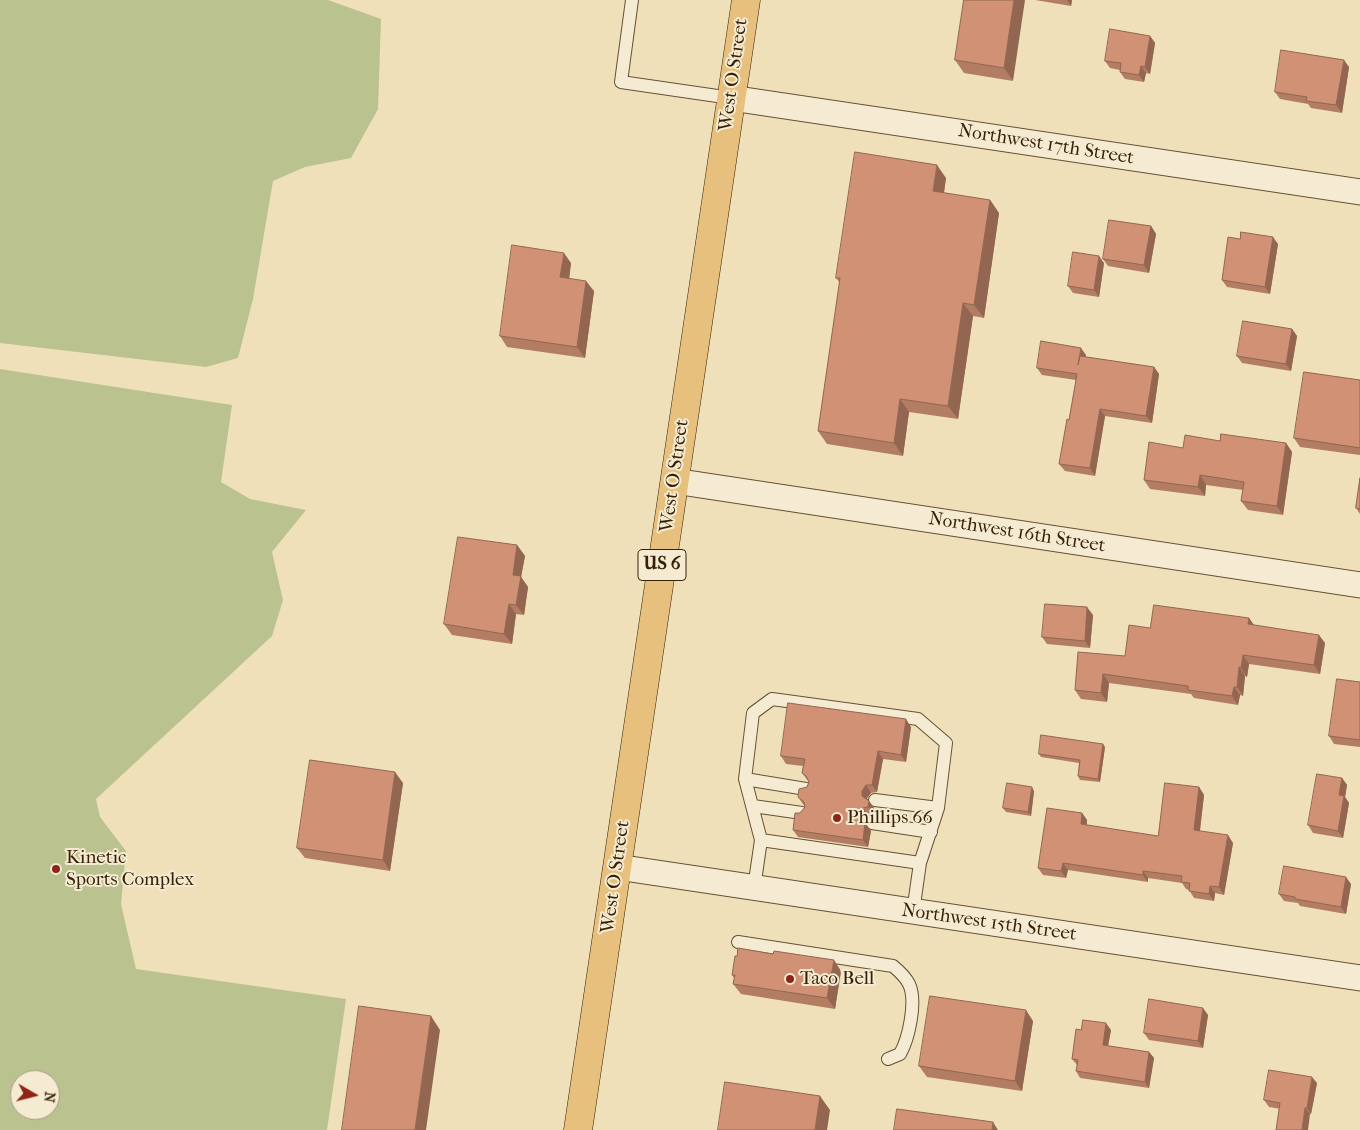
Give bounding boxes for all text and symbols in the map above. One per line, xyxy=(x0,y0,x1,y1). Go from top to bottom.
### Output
street label: West O Street xyxy=(715,17,753,133)
street label: Northwest 17th Street xyxy=(957,120,1135,170)
street label: West O Street xyxy=(656,418,694,534)
street label: Northwest 16th Street xyxy=(927,508,1107,558)
road number: US 6 xyxy=(638,550,686,580)
place label: Phillips 66 xyxy=(847,807,933,829)
marker: Phillips 66 xyxy=(831,812,843,824)
street label: West O Street xyxy=(597,819,635,935)
place label: Kinetic Sports Complex xyxy=(66,847,194,891)
marker: Kinetic Sports Complex xyxy=(50,863,62,875)
street label: Northwest 15th Street xyxy=(900,899,1078,947)
place label: Taco Bell xyxy=(800,968,874,990)
marker: Taco Bell xyxy=(784,973,796,985)
north arrow xyxy=(10,1070,60,1120)
text: N xyxy=(40,1091,59,1103)

